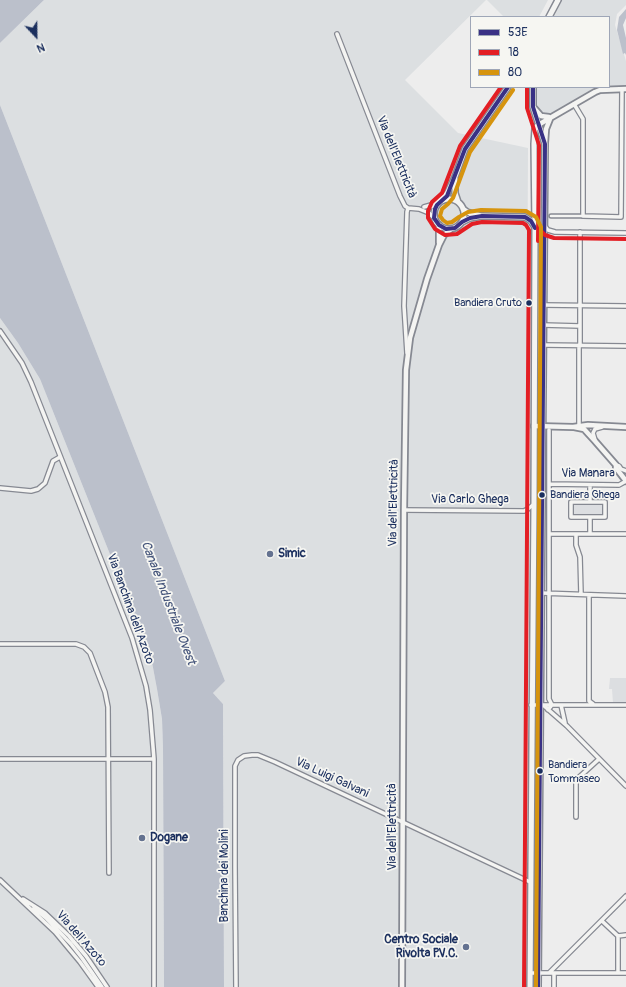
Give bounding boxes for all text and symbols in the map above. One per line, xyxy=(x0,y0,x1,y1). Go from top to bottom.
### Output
north arrow xyxy=(16,16,56,56)
legend xyxy=(470,16,610,88)
text: 53E xyxy=(508,25,527,40)
text: N xyxy=(35,40,47,55)
text: 18 xyxy=(508,45,519,60)
text: 80 xyxy=(508,65,522,80)
street label: Via dell'Elettricità xyxy=(373,114,419,200)
place label: Bandiera Cruto xyxy=(454,296,522,310)
marker: Bandiera Cruto xyxy=(524,298,534,308)
street label: Via dell'Elettricità xyxy=(386,459,402,547)
street label: Via Manara xyxy=(561,467,615,481)
place label: Bandiera Ghega xyxy=(550,488,620,502)
marker: Bandiera Ghega xyxy=(537,490,547,500)
street label: Via Carlo Ghega xyxy=(431,493,509,507)
water label: Canale Industriale Ovest xyxy=(137,539,199,667)
place label: Simic xyxy=(278,547,306,561)
marker: Simic xyxy=(265,549,275,559)
street label: Via Banchina dell'Azoto xyxy=(103,552,157,666)
street label: Via Luigi Galvani xyxy=(293,755,371,801)
place label: Bandiera Tommaseo xyxy=(548,758,600,784)
marker: Bandiera Tommaseo xyxy=(535,766,545,776)
street label: Via dell'Elettricità xyxy=(386,783,400,871)
street label: Banchina dei Molini xyxy=(218,829,232,923)
place label: Dogane xyxy=(150,831,188,845)
marker: Dogane xyxy=(137,833,147,843)
street label: Via dell'Azoto xyxy=(53,908,109,970)
place label: Centro Sociale Rivolta P.V.C. xyxy=(384,933,458,961)
marker: Centro Sociale Rivolta P.V.C. xyxy=(461,942,471,952)

